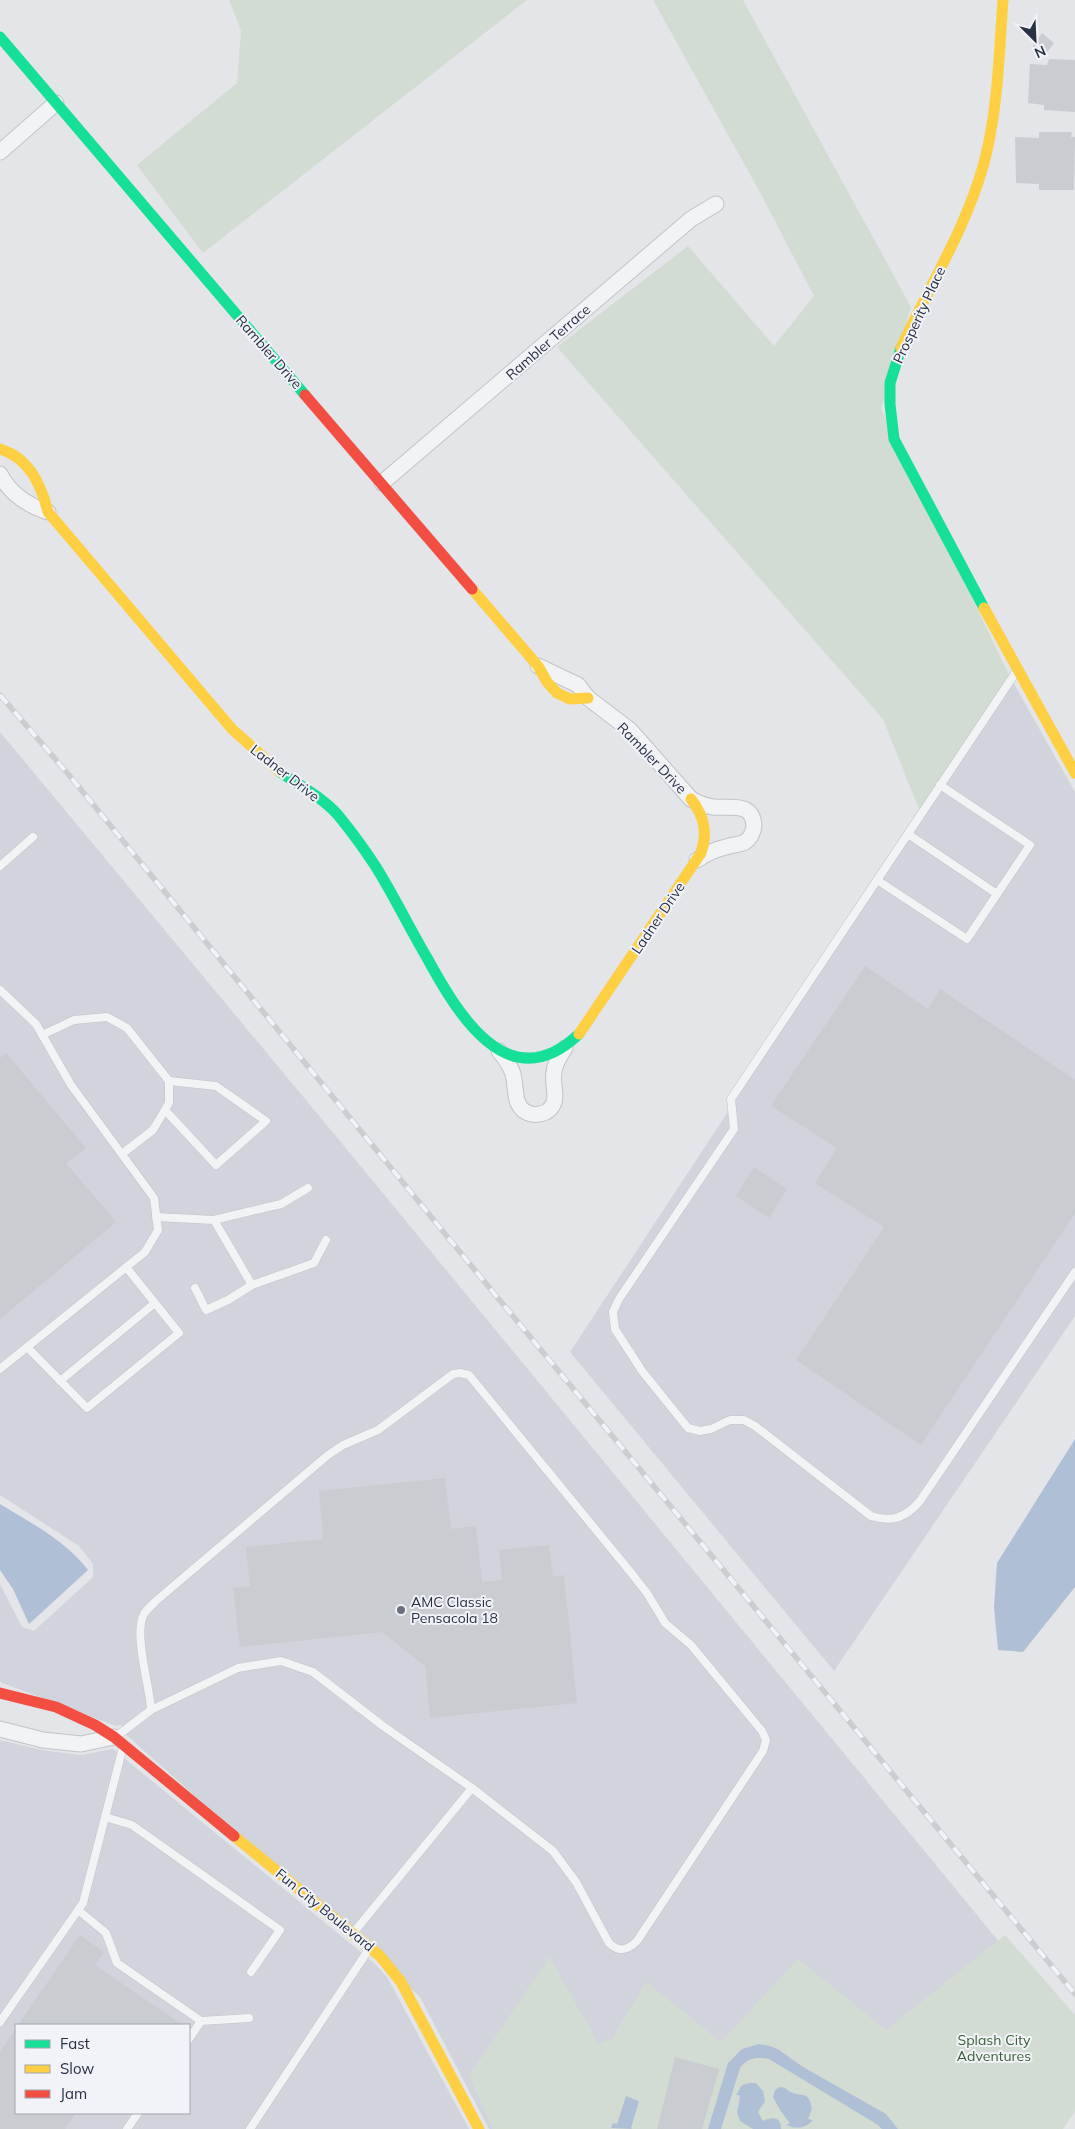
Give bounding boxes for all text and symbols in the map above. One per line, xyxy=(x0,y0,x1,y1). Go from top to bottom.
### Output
north arrow xyxy=(1010,15,1060,65)
text: N xyxy=(1032,42,1049,62)
street label: Prosperity Place xyxy=(889,264,949,366)
street label: Rambler Terrace xyxy=(502,300,594,384)
street label: Rambler Drive xyxy=(232,311,306,393)
street label: Rambler Drive xyxy=(613,719,691,797)
street label: Ladner Drive xyxy=(247,740,323,806)
street label: Ladner Drive xyxy=(627,879,689,957)
place label: AMC Classic Pensacola 18 xyxy=(411,1593,498,1627)
marker: AMC Classic Pensacola 18 xyxy=(395,1604,407,1616)
street label: Fun City Boulevard xyxy=(272,1865,378,1955)
legend xyxy=(15,2024,190,2114)
park label: Splash City Adventures xyxy=(957,2031,1031,2065)
text: Fast xyxy=(60,2034,90,2053)
text: Slow xyxy=(60,2059,94,2078)
text: Jam xyxy=(60,2084,87,2103)

